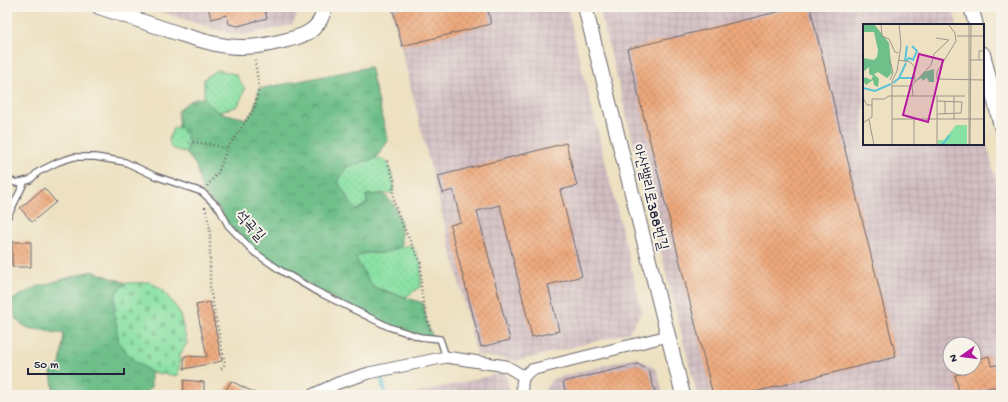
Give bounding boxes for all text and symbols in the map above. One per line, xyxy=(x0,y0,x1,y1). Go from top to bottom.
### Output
inset map xyxy=(863,24,984,145)
street label: 아산밸리로388번길 xyxy=(627,143,671,252)
street label: 석곡길 xyxy=(231,207,268,246)
north arrow xyxy=(942,336,982,376)
scale bar xyxy=(28,350,124,376)
text: N xyxy=(948,353,961,363)
text: 50 m xyxy=(34,359,59,373)

